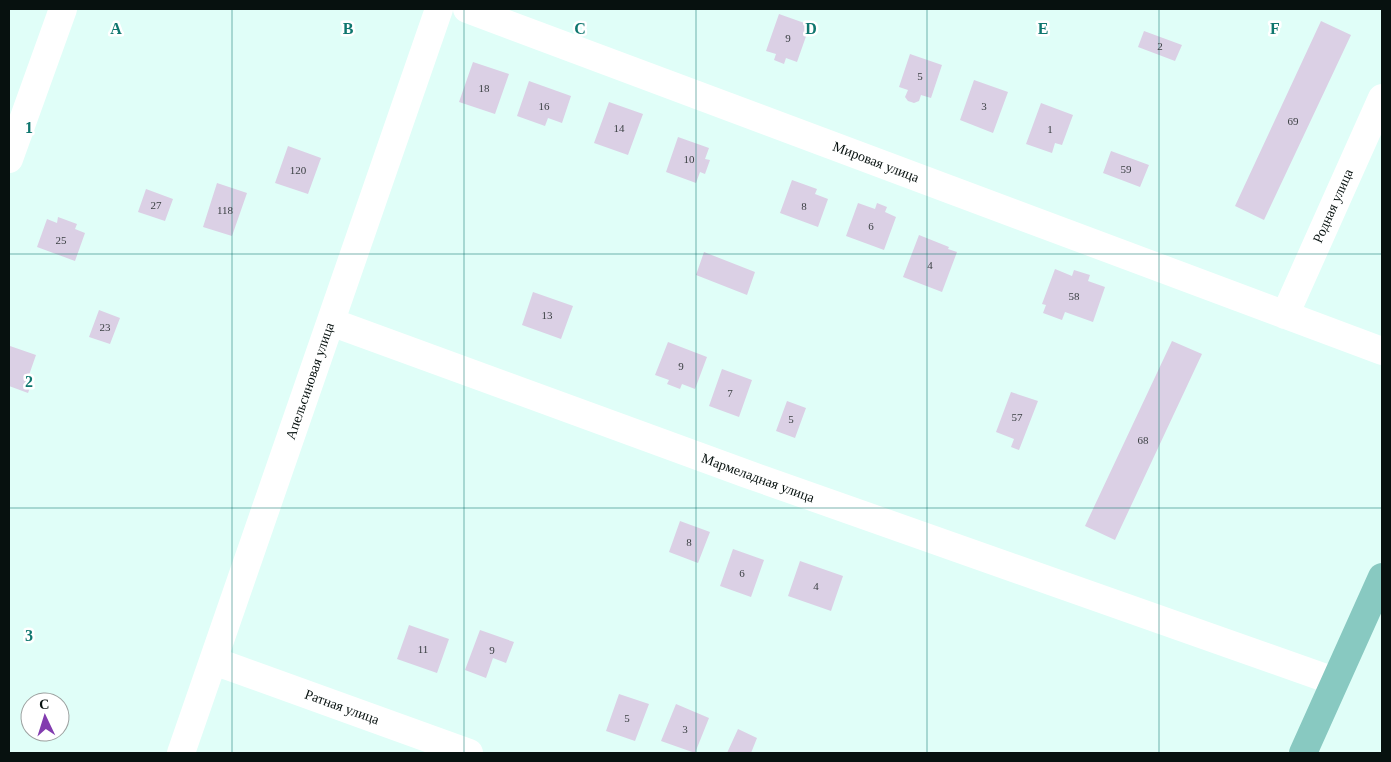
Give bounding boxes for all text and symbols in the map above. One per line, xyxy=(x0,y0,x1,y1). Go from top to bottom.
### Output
text: A xyxy=(110,20,122,37)
text: B xyxy=(343,20,354,37)
text: C xyxy=(574,20,586,37)
text: D xyxy=(805,20,817,37)
text: E xyxy=(1038,20,1048,37)
text: F xyxy=(1270,20,1280,37)
house number: 9 xyxy=(785,32,791,44)
house number: 2 xyxy=(1157,40,1163,52)
house number: 5 xyxy=(917,70,923,82)
house number: 18 xyxy=(479,82,490,94)
house number: 16 xyxy=(539,100,550,112)
house number: 3 xyxy=(981,100,987,112)
house number: 69 xyxy=(1288,115,1299,127)
text: 1 xyxy=(25,119,33,136)
house number: 14 xyxy=(614,122,625,134)
house number: 1 xyxy=(1047,123,1053,135)
street label: Мировая улица xyxy=(831,139,922,186)
house number: 10 xyxy=(684,153,695,165)
house number: 59 xyxy=(1121,163,1132,175)
house number: 120 xyxy=(290,164,307,176)
street label: Родная улица xyxy=(1310,166,1356,245)
house number: 27 xyxy=(151,199,162,211)
house number: 8 xyxy=(801,200,807,212)
house number: 118 xyxy=(217,204,234,216)
house number: 6 xyxy=(868,220,874,232)
house number: 25 xyxy=(56,234,67,246)
house number: 4 xyxy=(927,259,933,271)
house number: 58 xyxy=(1069,290,1080,302)
house number: 13 xyxy=(542,309,553,321)
street label: Апельсиновая улица xyxy=(283,320,337,441)
house number: 23 xyxy=(100,321,111,333)
house number: 9 xyxy=(678,360,684,372)
text: 2 xyxy=(25,373,33,390)
house number: 7 xyxy=(727,387,733,399)
house number: 57 xyxy=(1012,411,1023,423)
house number: 5 xyxy=(788,413,794,425)
house number: 68 xyxy=(1138,434,1149,446)
street label: Мармеладная улица xyxy=(699,451,817,506)
house number: 8 xyxy=(686,536,692,548)
house number: 6 xyxy=(739,567,745,579)
house number: 4 xyxy=(813,580,819,592)
text: 3 xyxy=(25,627,33,644)
house number: 11 xyxy=(418,643,428,655)
house number: 9 xyxy=(489,644,495,656)
street label: Ратная улица xyxy=(303,687,382,728)
north arrow xyxy=(20,692,70,742)
text: С xyxy=(39,697,50,712)
house number: 5 xyxy=(624,712,630,724)
house number: 3 xyxy=(682,723,688,735)

